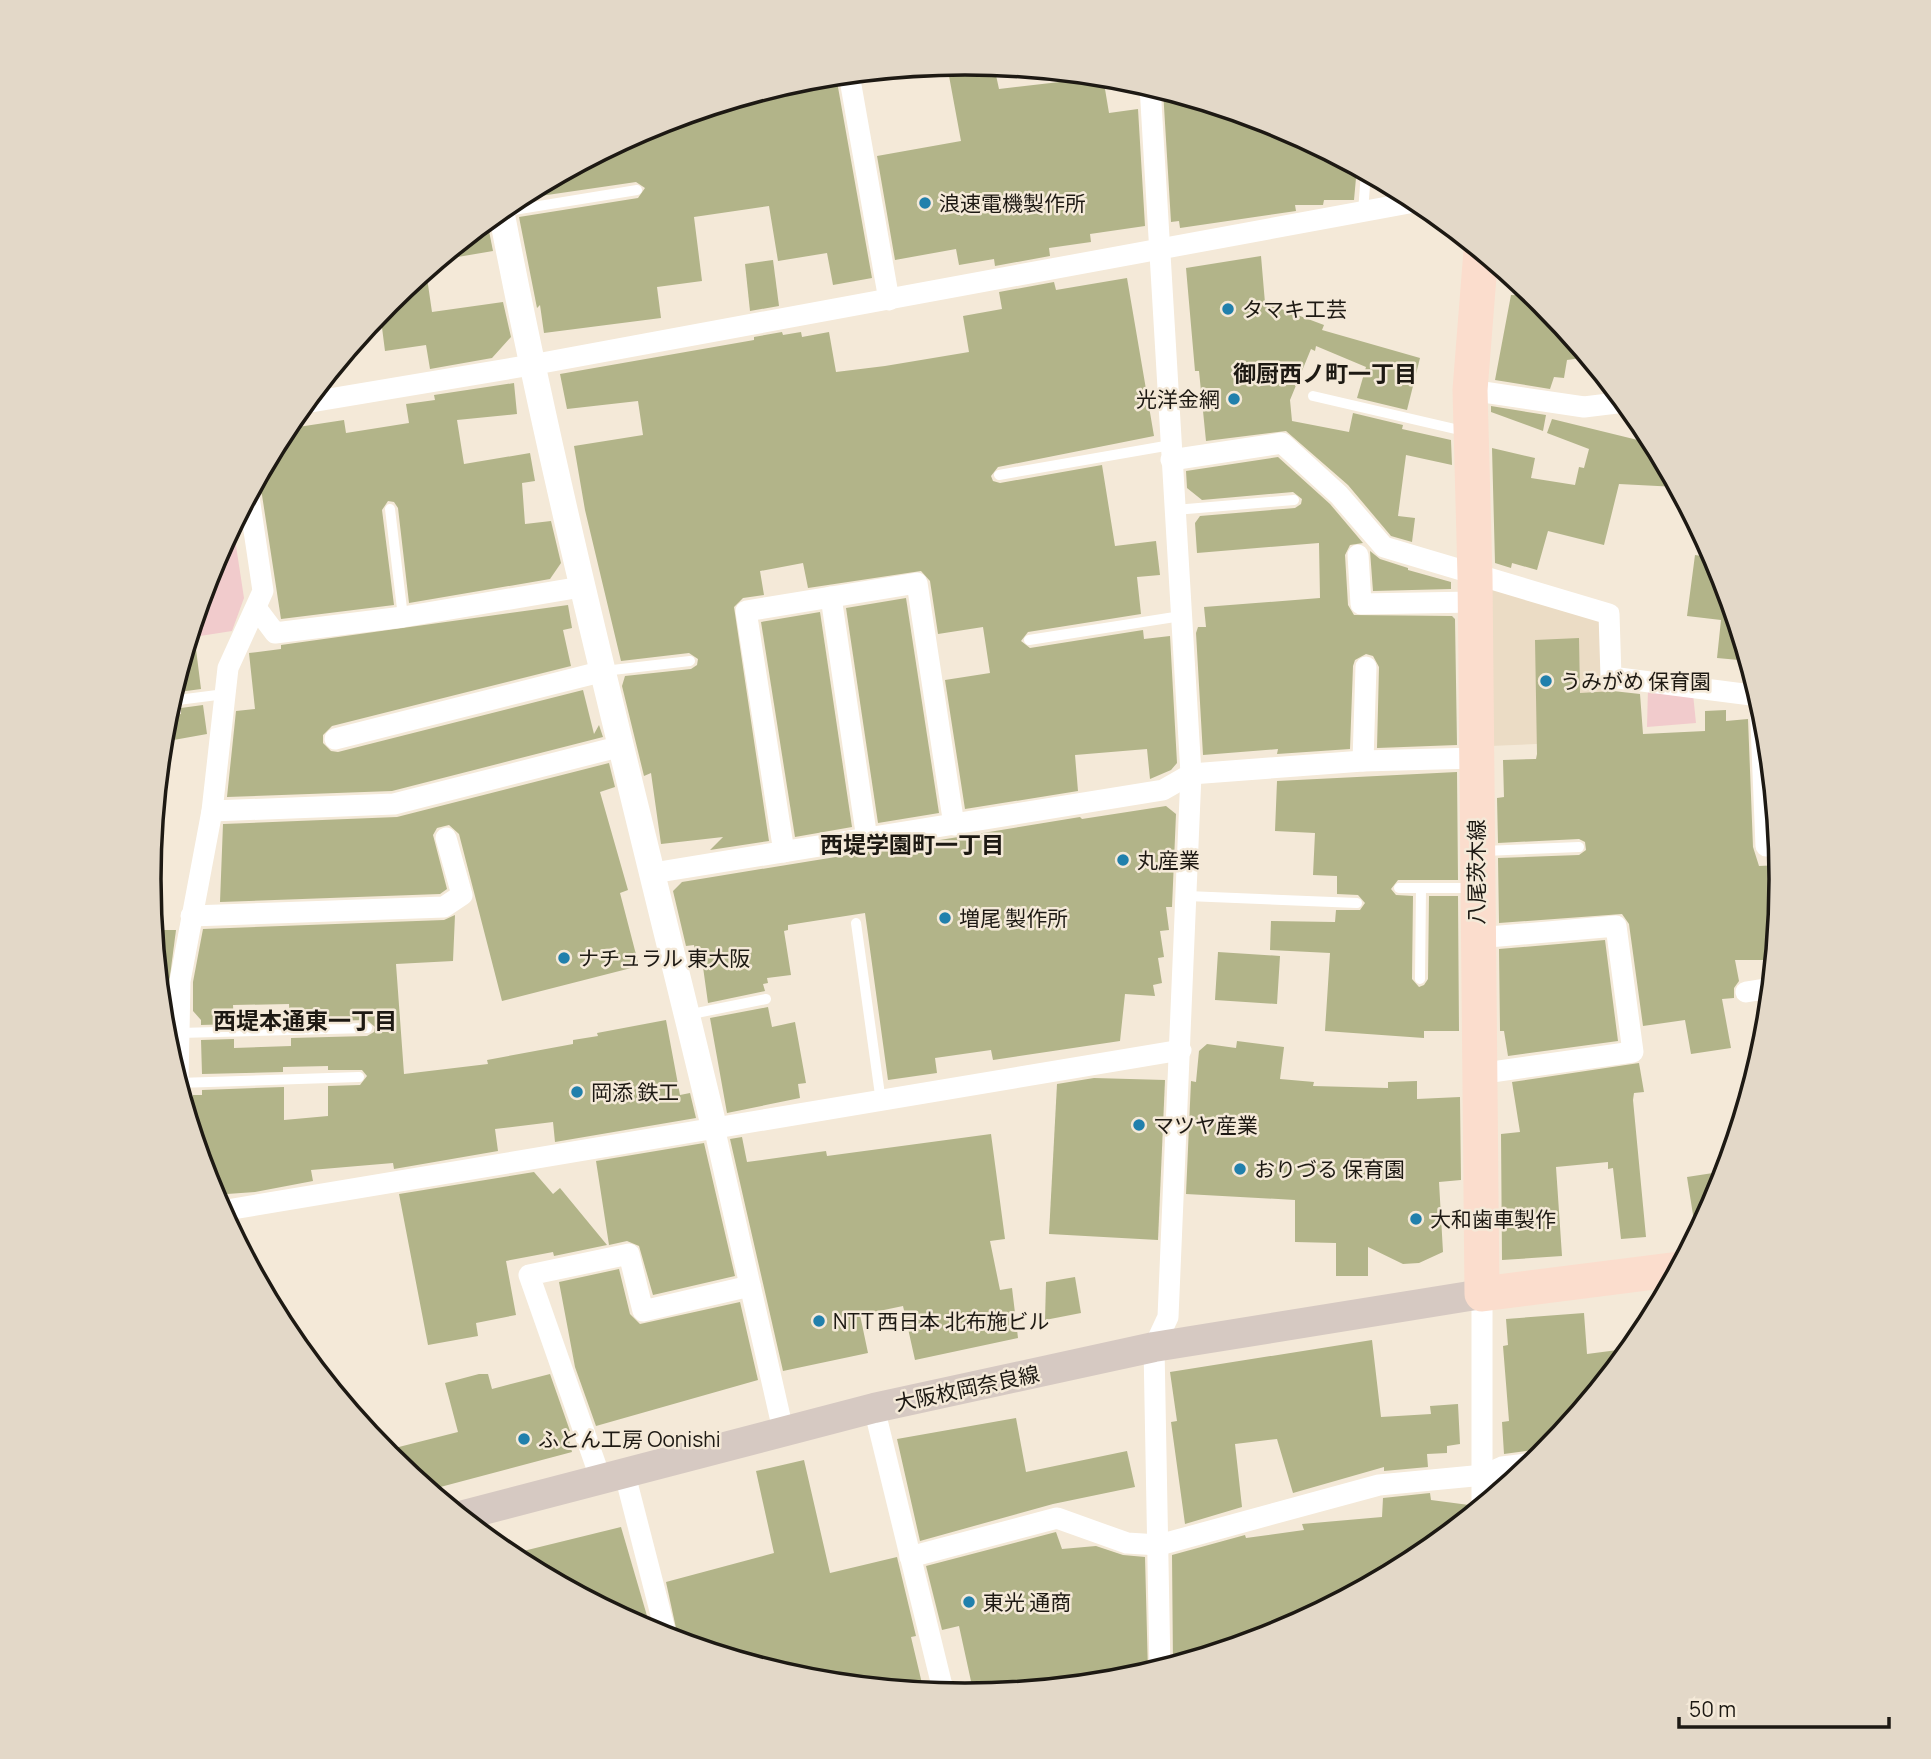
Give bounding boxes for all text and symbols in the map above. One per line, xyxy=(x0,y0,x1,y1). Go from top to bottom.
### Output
place label: 浪速電機製作所 xyxy=(939,189,1086,217)
marker: 浪速電機製作所 xyxy=(917,195,933,211)
place label: タマキ工芸 xyxy=(1242,295,1347,323)
marker: タマキ工芸 xyxy=(1220,301,1236,317)
district label: 御厨西ノ町一丁目 xyxy=(1233,357,1417,389)
place label: 光洋金網 xyxy=(1136,385,1220,413)
marker: 光洋金網 xyxy=(1226,391,1242,407)
place label: うみがめ 保育園 xyxy=(1560,667,1711,695)
marker: うみがめ 保育園 xyxy=(1538,673,1554,689)
street label: 八尾茨木線 xyxy=(1462,820,1490,925)
district label: 西堤学園町一丁目 xyxy=(820,828,1004,860)
place label: 丸産業 xyxy=(1137,846,1200,874)
marker: 丸産業 xyxy=(1115,852,1131,868)
place label: 増尾 製作所 xyxy=(959,904,1068,932)
marker: 増尾 製作所 xyxy=(937,910,953,926)
place label: ナチュラル 東大阪 xyxy=(578,944,750,972)
marker: ナチュラル 東大阪 xyxy=(556,950,572,966)
district label: 西堤本通東一丁目 xyxy=(213,1004,397,1036)
place label: 岡添 鉄工 xyxy=(591,1078,679,1106)
marker: 岡添 鉄工 xyxy=(569,1084,585,1100)
place label: マツヤ産業 xyxy=(1153,1111,1258,1139)
marker: マツヤ産業 xyxy=(1131,1117,1147,1133)
place label: おりづる 保育園 xyxy=(1254,1155,1405,1183)
marker: おりづる 保育園 xyxy=(1232,1161,1248,1177)
place label: 大和歯車製作 xyxy=(1430,1205,1556,1233)
marker: 大和歯車製作 xyxy=(1408,1211,1424,1227)
place label: NTT 西日本 北布施ビル xyxy=(833,1307,1049,1335)
marker: NTT 西日本 北布施ビル xyxy=(811,1313,827,1329)
street label: 大阪枚岡奈良線 xyxy=(892,1359,1042,1417)
place label: ふとん工房 Oonishi xyxy=(538,1425,721,1453)
marker: ふとん工房 Oonishi xyxy=(516,1431,532,1447)
place label: 東光 通商 xyxy=(983,1588,1071,1616)
marker: 東光 通商 xyxy=(961,1594,977,1610)
scale bar xyxy=(1679,1686,1889,1730)
text: 50 m xyxy=(1689,1695,1736,1723)

